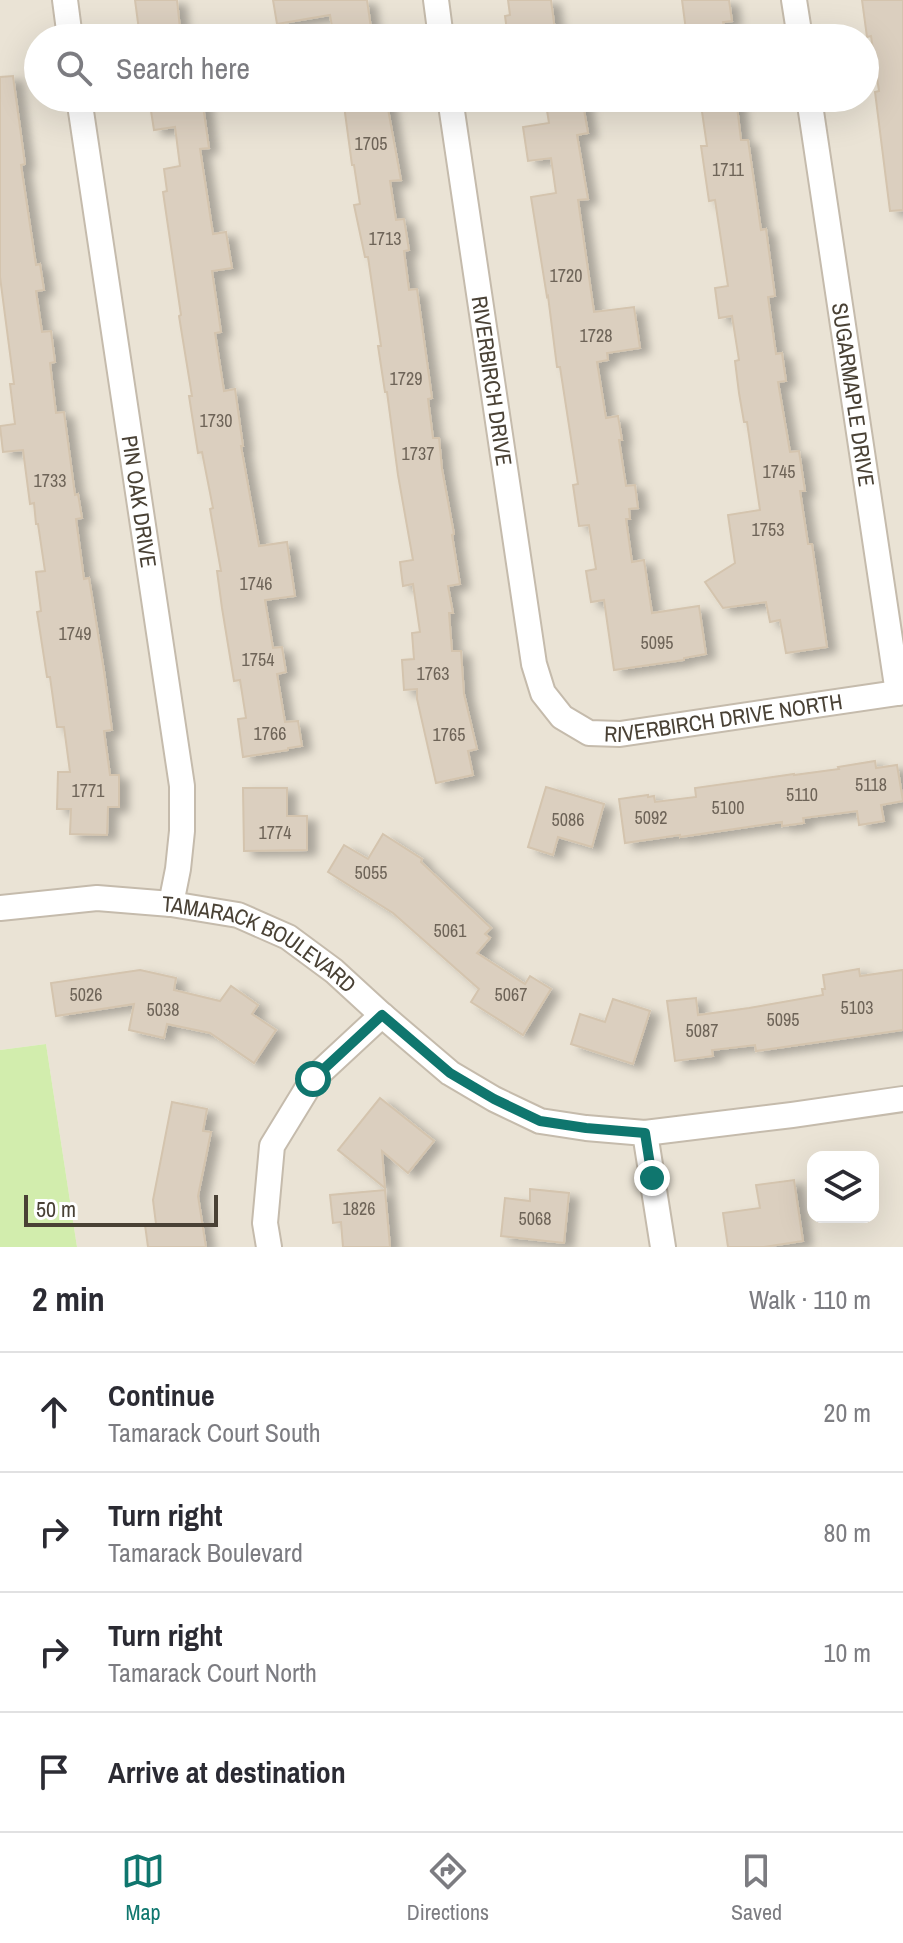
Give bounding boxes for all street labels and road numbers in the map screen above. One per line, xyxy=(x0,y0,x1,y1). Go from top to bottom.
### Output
street label: RIVERBIRCH DRIVE xyxy=(465,294,519,468)
street label: SUGARMAPLE DRIVE xyxy=(825,301,882,489)
street label: PIN OAK DRIVE xyxy=(115,433,164,570)
street label: RIVERBIRCH DRIVE NORTH xyxy=(604,686,844,749)
street label: TAMARACK BOULEVARD xyxy=(161,888,363,999)

